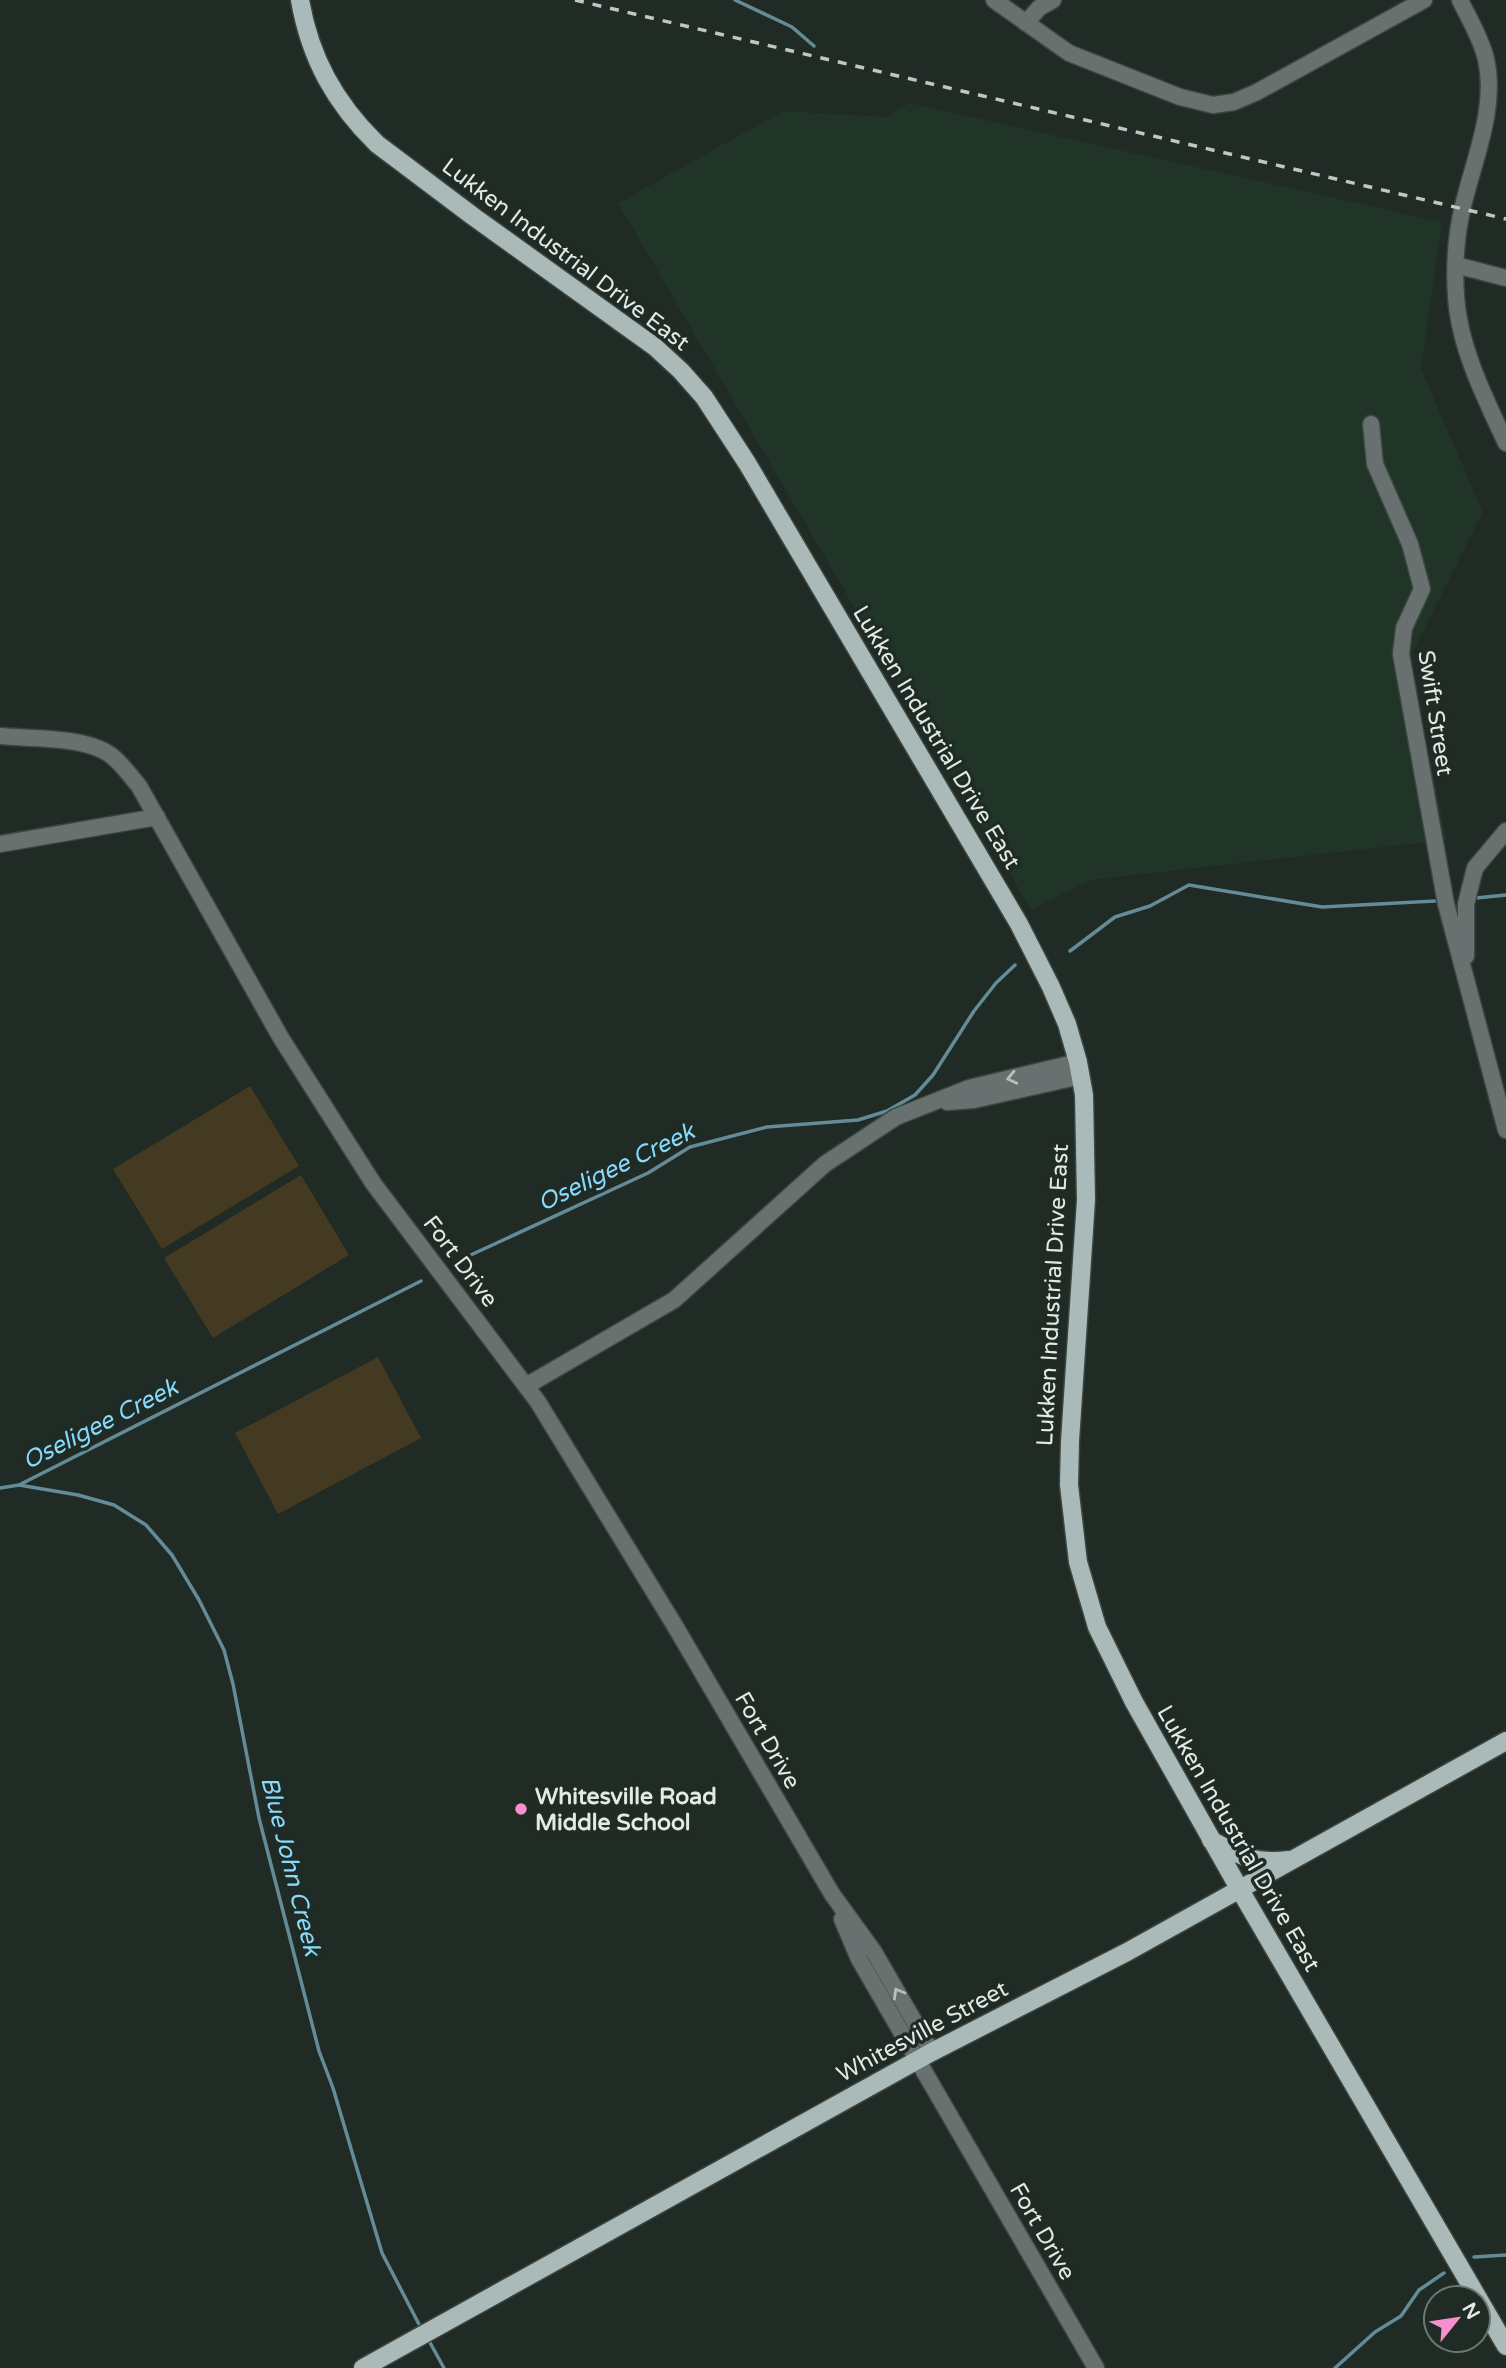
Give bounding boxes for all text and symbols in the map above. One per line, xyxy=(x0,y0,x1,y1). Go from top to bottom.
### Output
street label: Lukken Industrial Drive East xyxy=(436,153,695,357)
street label: Lukken Industrial Drive East xyxy=(846,601,1026,875)
street label: Swift Street xyxy=(1411,649,1459,778)
one-way arrow xyxy=(1006,1069,1018,1084)
water label: Oseligee Creek xyxy=(533,1116,701,1218)
street label: Lukken Industrial Drive East xyxy=(1031,1143,1075,1447)
street label: Fort Drive xyxy=(417,1210,504,1313)
water label: Oseligee Creek xyxy=(18,1372,184,1476)
street label: Fort Drive xyxy=(728,1687,806,1794)
street label: Lukken Industrial Drive East xyxy=(1150,1700,1326,1977)
water label: Blue John Creek xyxy=(254,1773,327,1961)
place label: Whitesville Road Middle School xyxy=(535,1783,717,1837)
marker: Whitesville Road Middle School xyxy=(513,1801,529,1817)
street label: Whitesville Street xyxy=(832,1975,1013,2089)
one-way arrow xyxy=(893,1987,906,2000)
street label: Fort Drive xyxy=(1003,2178,1081,2285)
north arrow xyxy=(1422,2284,1492,2354)
text: N xyxy=(1458,2299,1484,2323)

